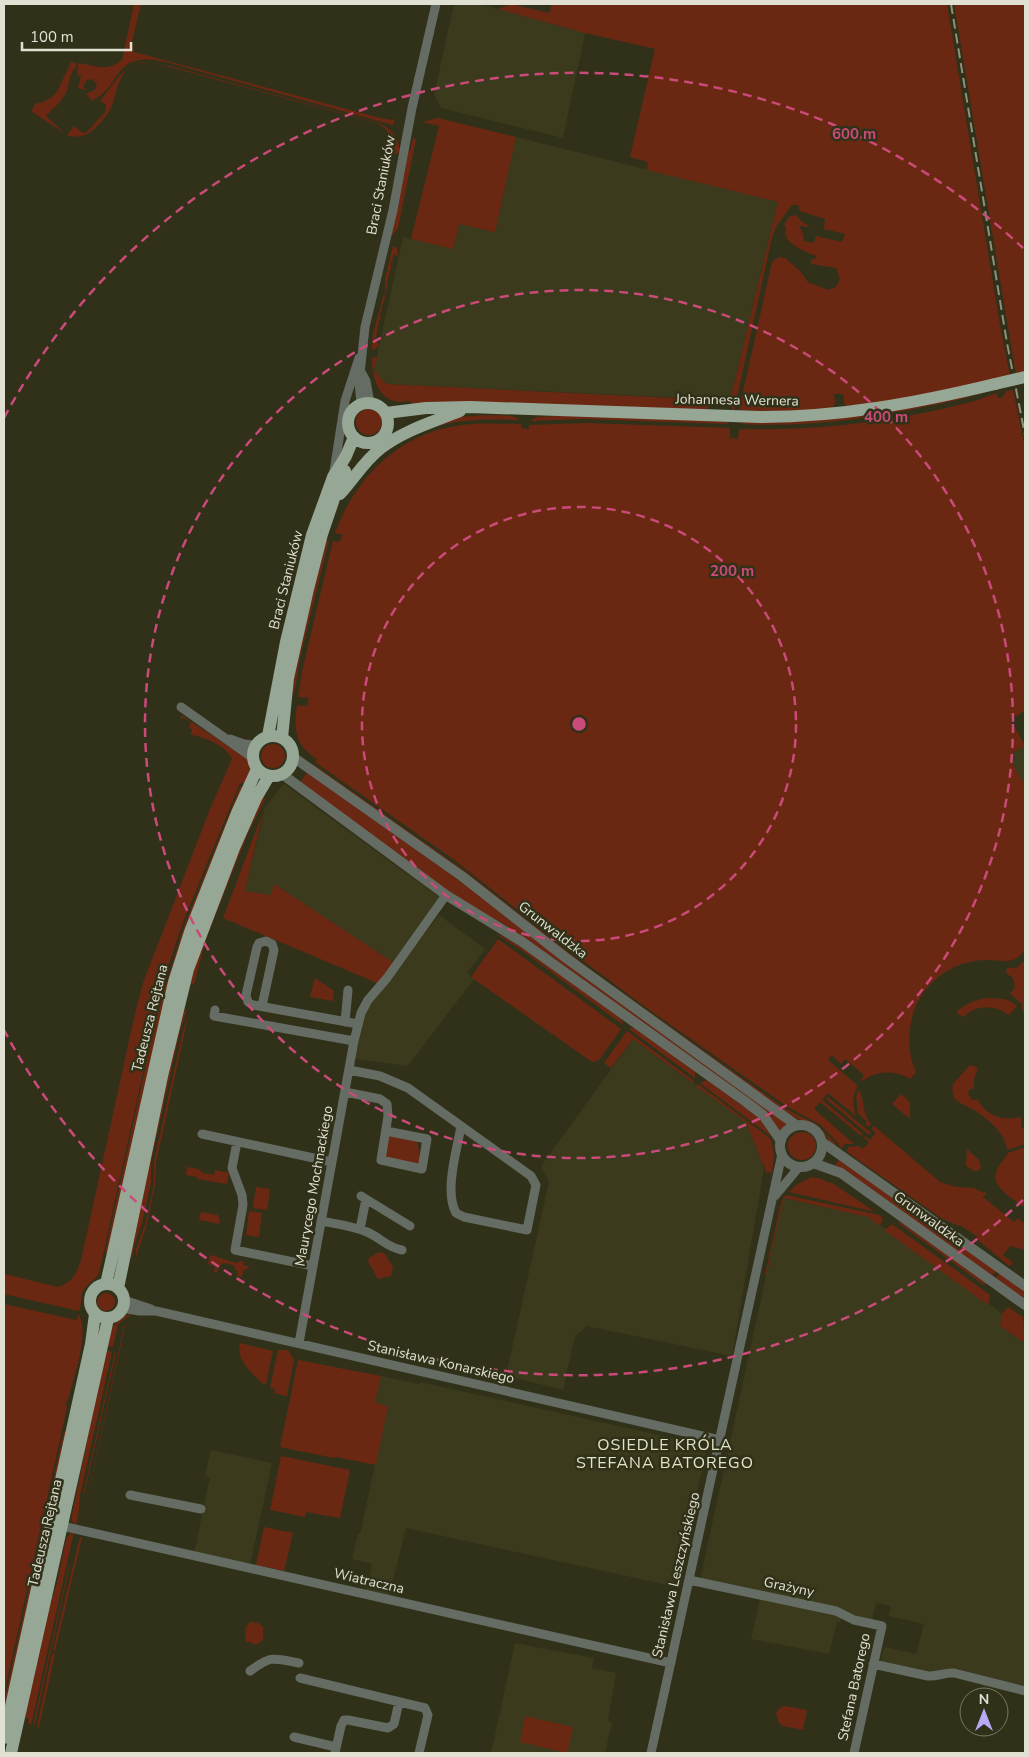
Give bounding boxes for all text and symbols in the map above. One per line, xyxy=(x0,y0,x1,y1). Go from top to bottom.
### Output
scale bar xyxy=(22,20,131,52)
text: 100 m xyxy=(30,27,74,47)
text: 600 m xyxy=(832,124,876,144)
street label: Braci Staniuków xyxy=(362,133,400,237)
street label: Johannesa Wernera xyxy=(674,389,799,411)
text: 400 m xyxy=(864,407,908,427)
street label: Braci Staniuków xyxy=(265,528,308,631)
text: 200 m xyxy=(710,561,754,581)
centre of rings xyxy=(570,715,588,733)
street label: Grunwaldzka xyxy=(514,897,592,963)
street label: Tadeusza Rejtana xyxy=(127,962,173,1074)
street label: Maurycego Mochnackiego xyxy=(291,1104,338,1268)
street label: Grunwaldzka xyxy=(890,1187,968,1251)
street label: Stanisława Konarskiego xyxy=(366,1336,516,1388)
district label: OSIEDLE KRÓLA STEFANA BATOREGO xyxy=(576,1434,754,1474)
street label: Tadeusza Rejtana xyxy=(23,1477,67,1589)
street label: Stanisława Leszczyńskiego xyxy=(648,1490,704,1660)
street label: Wiatraczna xyxy=(332,1564,406,1598)
street label: Grażyny xyxy=(762,1572,817,1602)
street label: Stefana Batorego xyxy=(833,1631,875,1743)
north arrow xyxy=(959,1687,1009,1737)
text: N xyxy=(979,1690,989,1709)

